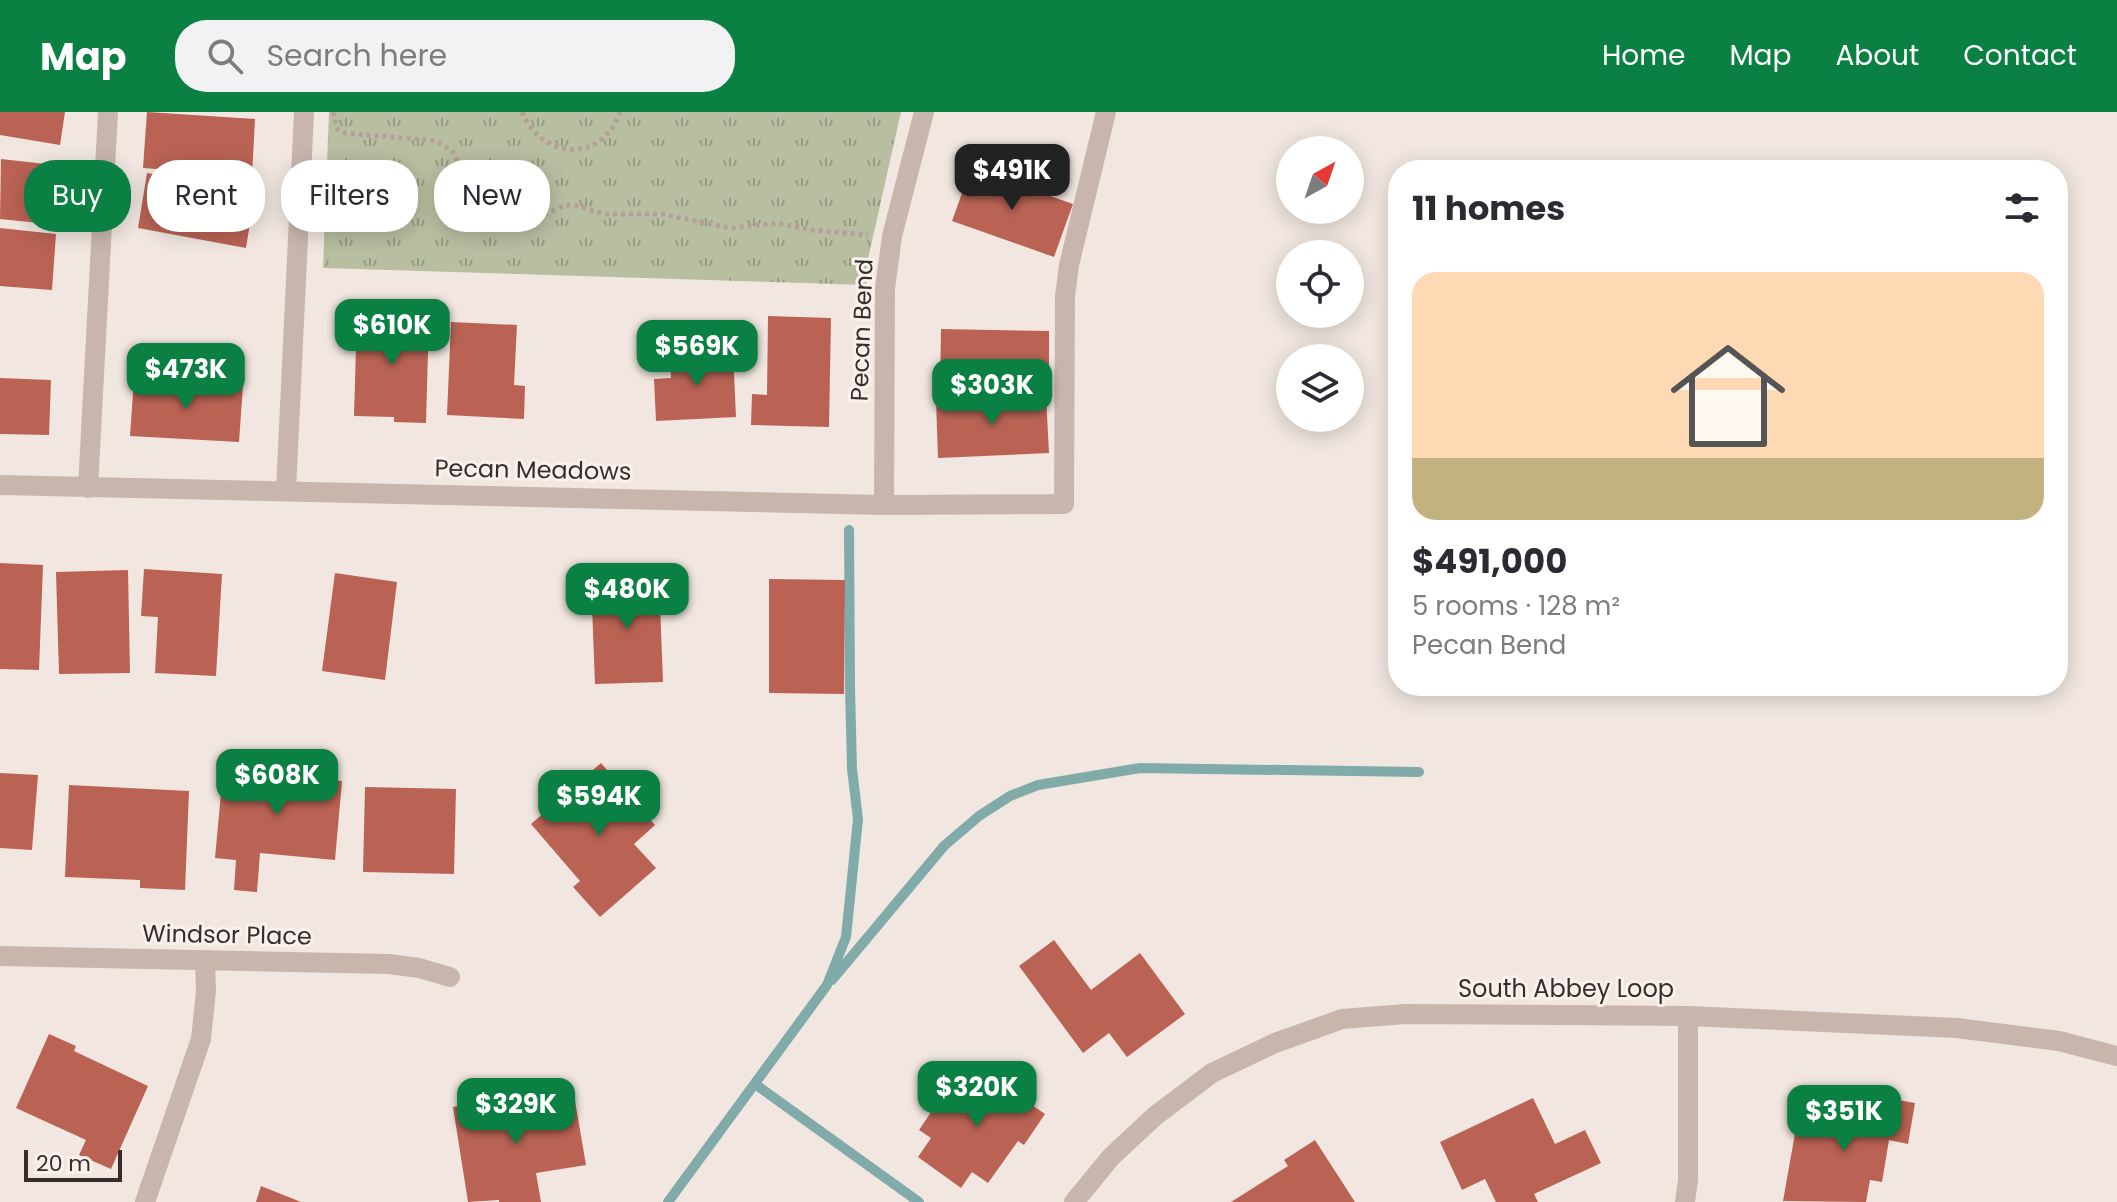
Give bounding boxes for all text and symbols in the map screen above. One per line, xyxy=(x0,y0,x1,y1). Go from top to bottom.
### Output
search box xyxy=(175,20,735,92)
text: Map xyxy=(40,30,127,83)
icon: search xyxy=(203,34,247,78)
text: Search here xyxy=(267,34,447,77)
text: Home xyxy=(1602,36,1685,75)
text: Map xyxy=(1729,36,1791,75)
text: About xyxy=(1835,36,1919,75)
text: Contact xyxy=(1963,36,2077,75)
north arrow xyxy=(1276,136,1364,224)
map controls xyxy=(1276,136,1364,432)
pin: $491K xyxy=(956,144,1068,212)
text: $491K xyxy=(973,152,1051,188)
chip: Buy xyxy=(24,160,131,232)
chip: Rent xyxy=(147,160,265,232)
chip: Filters xyxy=(281,160,418,232)
chip: New xyxy=(434,160,550,232)
text: 11 homes xyxy=(1412,184,1565,232)
icon: filters xyxy=(2000,186,2044,230)
button: locate xyxy=(1276,240,1364,328)
street label: Pecan Bend xyxy=(843,258,880,402)
pin: $610K xyxy=(336,299,448,367)
text: $610K xyxy=(353,307,431,343)
pin: $569K xyxy=(641,320,753,388)
icon: home xyxy=(1656,324,1800,468)
text: $569K xyxy=(655,328,739,364)
pin: $473K xyxy=(130,343,242,411)
button: layers xyxy=(1276,344,1364,432)
text: $473K xyxy=(145,351,227,387)
pin: $303K xyxy=(936,359,1048,427)
text: $303K xyxy=(950,367,1034,403)
street label: Pecan Meadows xyxy=(434,451,632,488)
text: $491,000 xyxy=(1412,537,1567,585)
pin: $480K xyxy=(571,563,683,631)
text: $480K xyxy=(584,571,670,607)
text: 5 rooms · 128 m² xyxy=(1412,588,1620,624)
text: Pecan Bend xyxy=(1412,627,1566,663)
pin: $608K xyxy=(221,749,333,817)
text: $608K xyxy=(234,757,320,793)
pin: $594K xyxy=(543,770,655,838)
text: $594K xyxy=(556,778,642,814)
street label: Windsor Place xyxy=(142,917,312,952)
street label: South Abbey Loop xyxy=(1458,972,1674,1005)
pin: $320K xyxy=(921,1061,1033,1129)
text: $320K xyxy=(936,1069,1018,1105)
pin: $329K xyxy=(460,1078,572,1146)
pin: $351K xyxy=(1788,1085,1900,1153)
text: $329K xyxy=(475,1086,557,1122)
text: $351K xyxy=(1805,1093,1883,1129)
scale bar xyxy=(24,1146,122,1182)
text: 20 m xyxy=(36,1148,91,1179)

